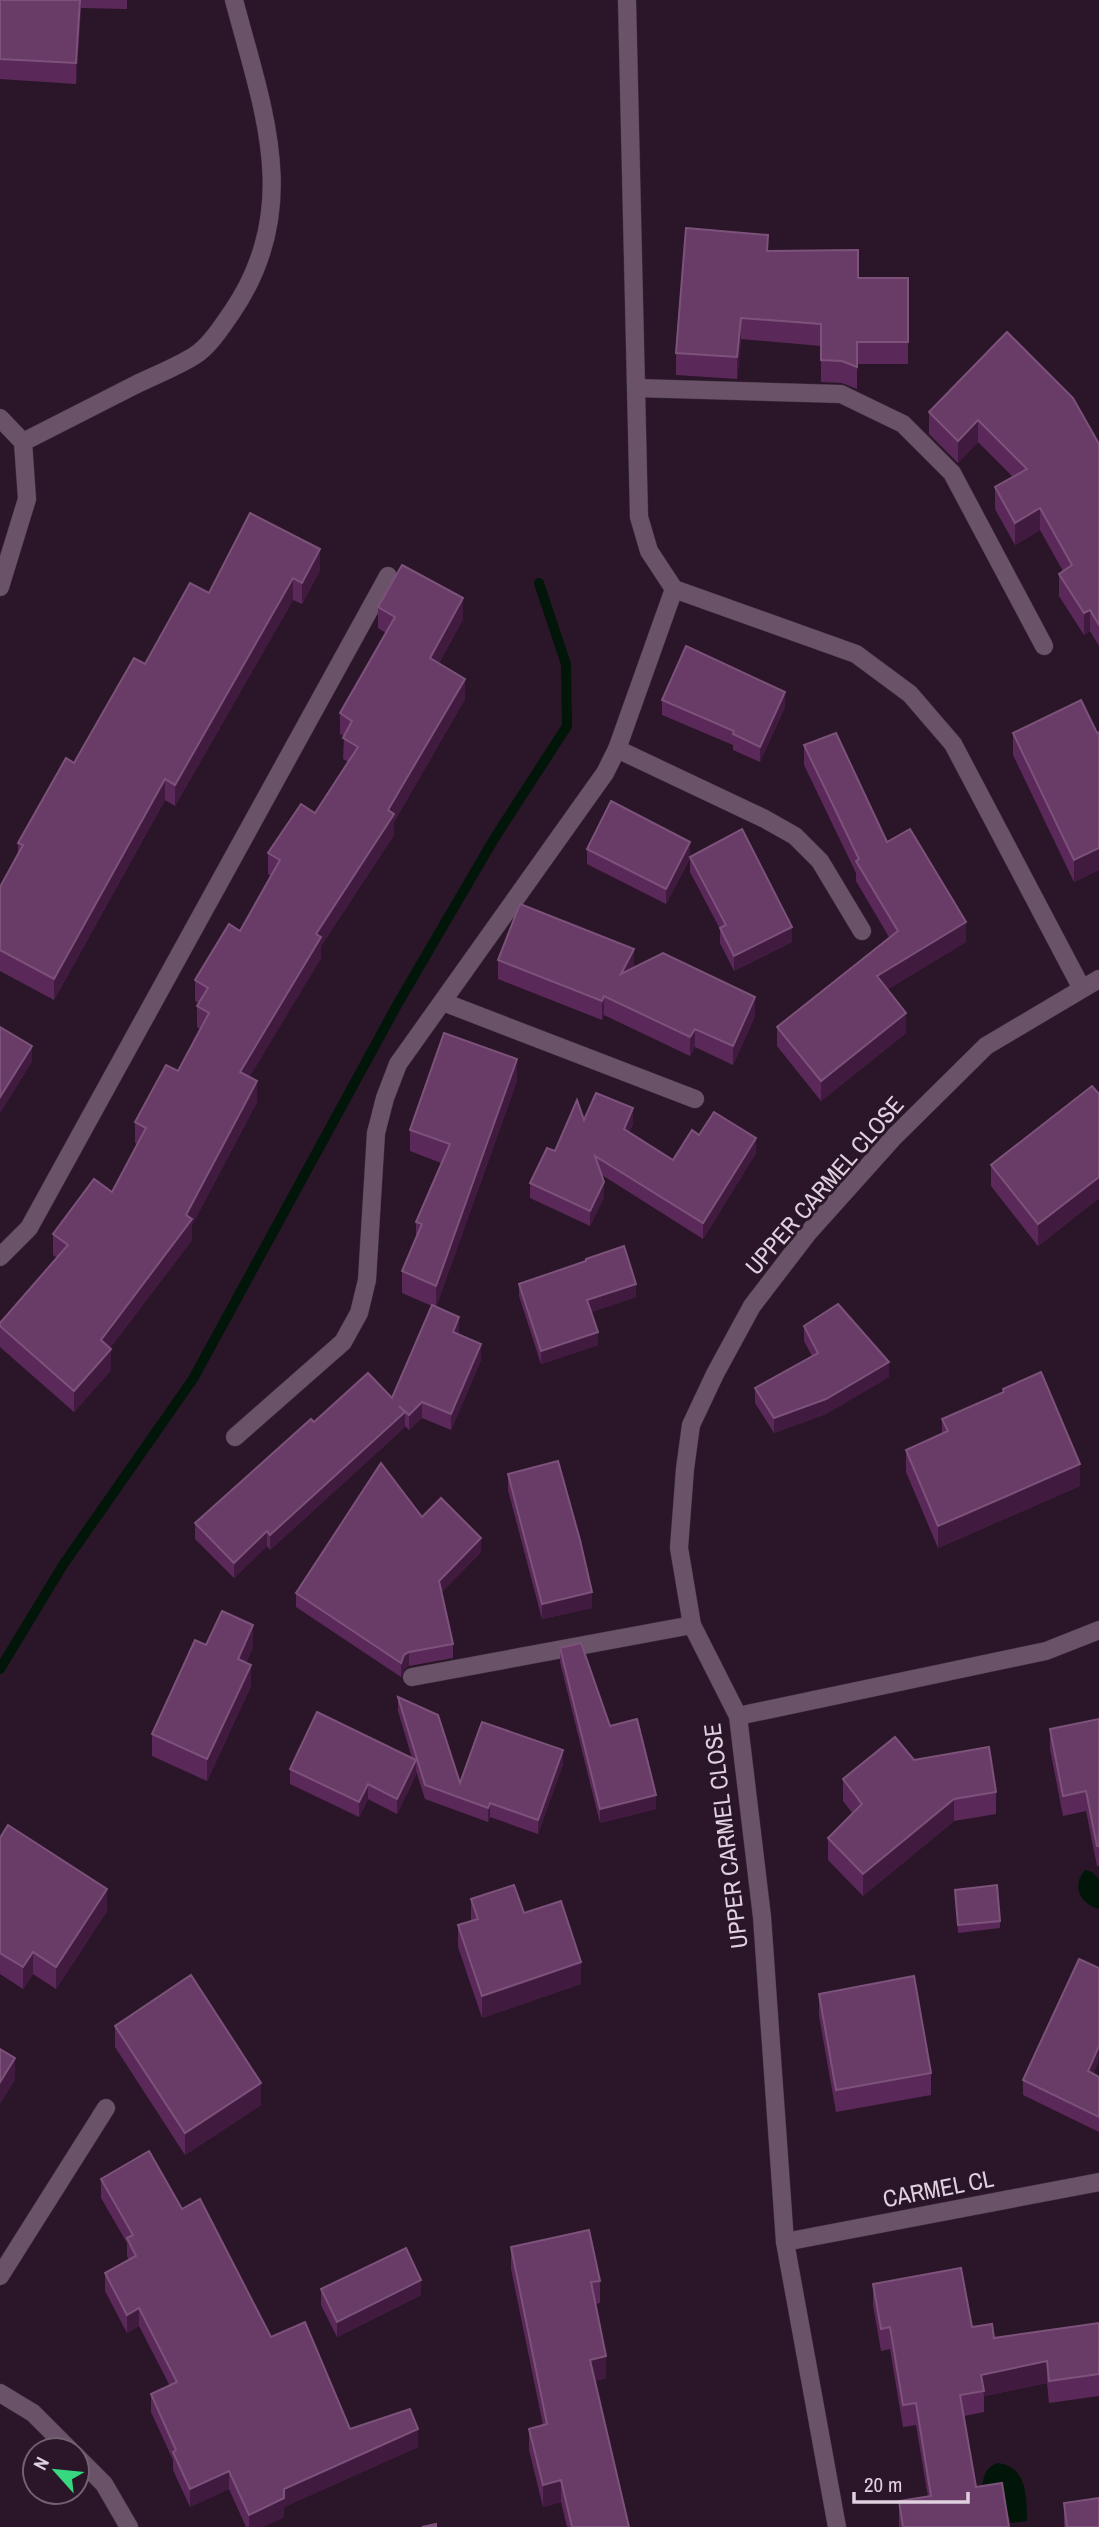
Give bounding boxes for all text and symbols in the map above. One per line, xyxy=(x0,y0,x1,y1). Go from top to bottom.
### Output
street label: UPPER CARMEL CLOSE xyxy=(738,1089,910,1281)
street label: UPPER CARMEL CLOSE xyxy=(695,1722,755,1950)
street label: CARMEL CL xyxy=(880,2162,996,2214)
north arrow xyxy=(21,2436,91,2506)
text: N xyxy=(27,2452,55,2474)
scale bar xyxy=(854,2460,968,2504)
text: 20 m xyxy=(864,2470,902,2499)

